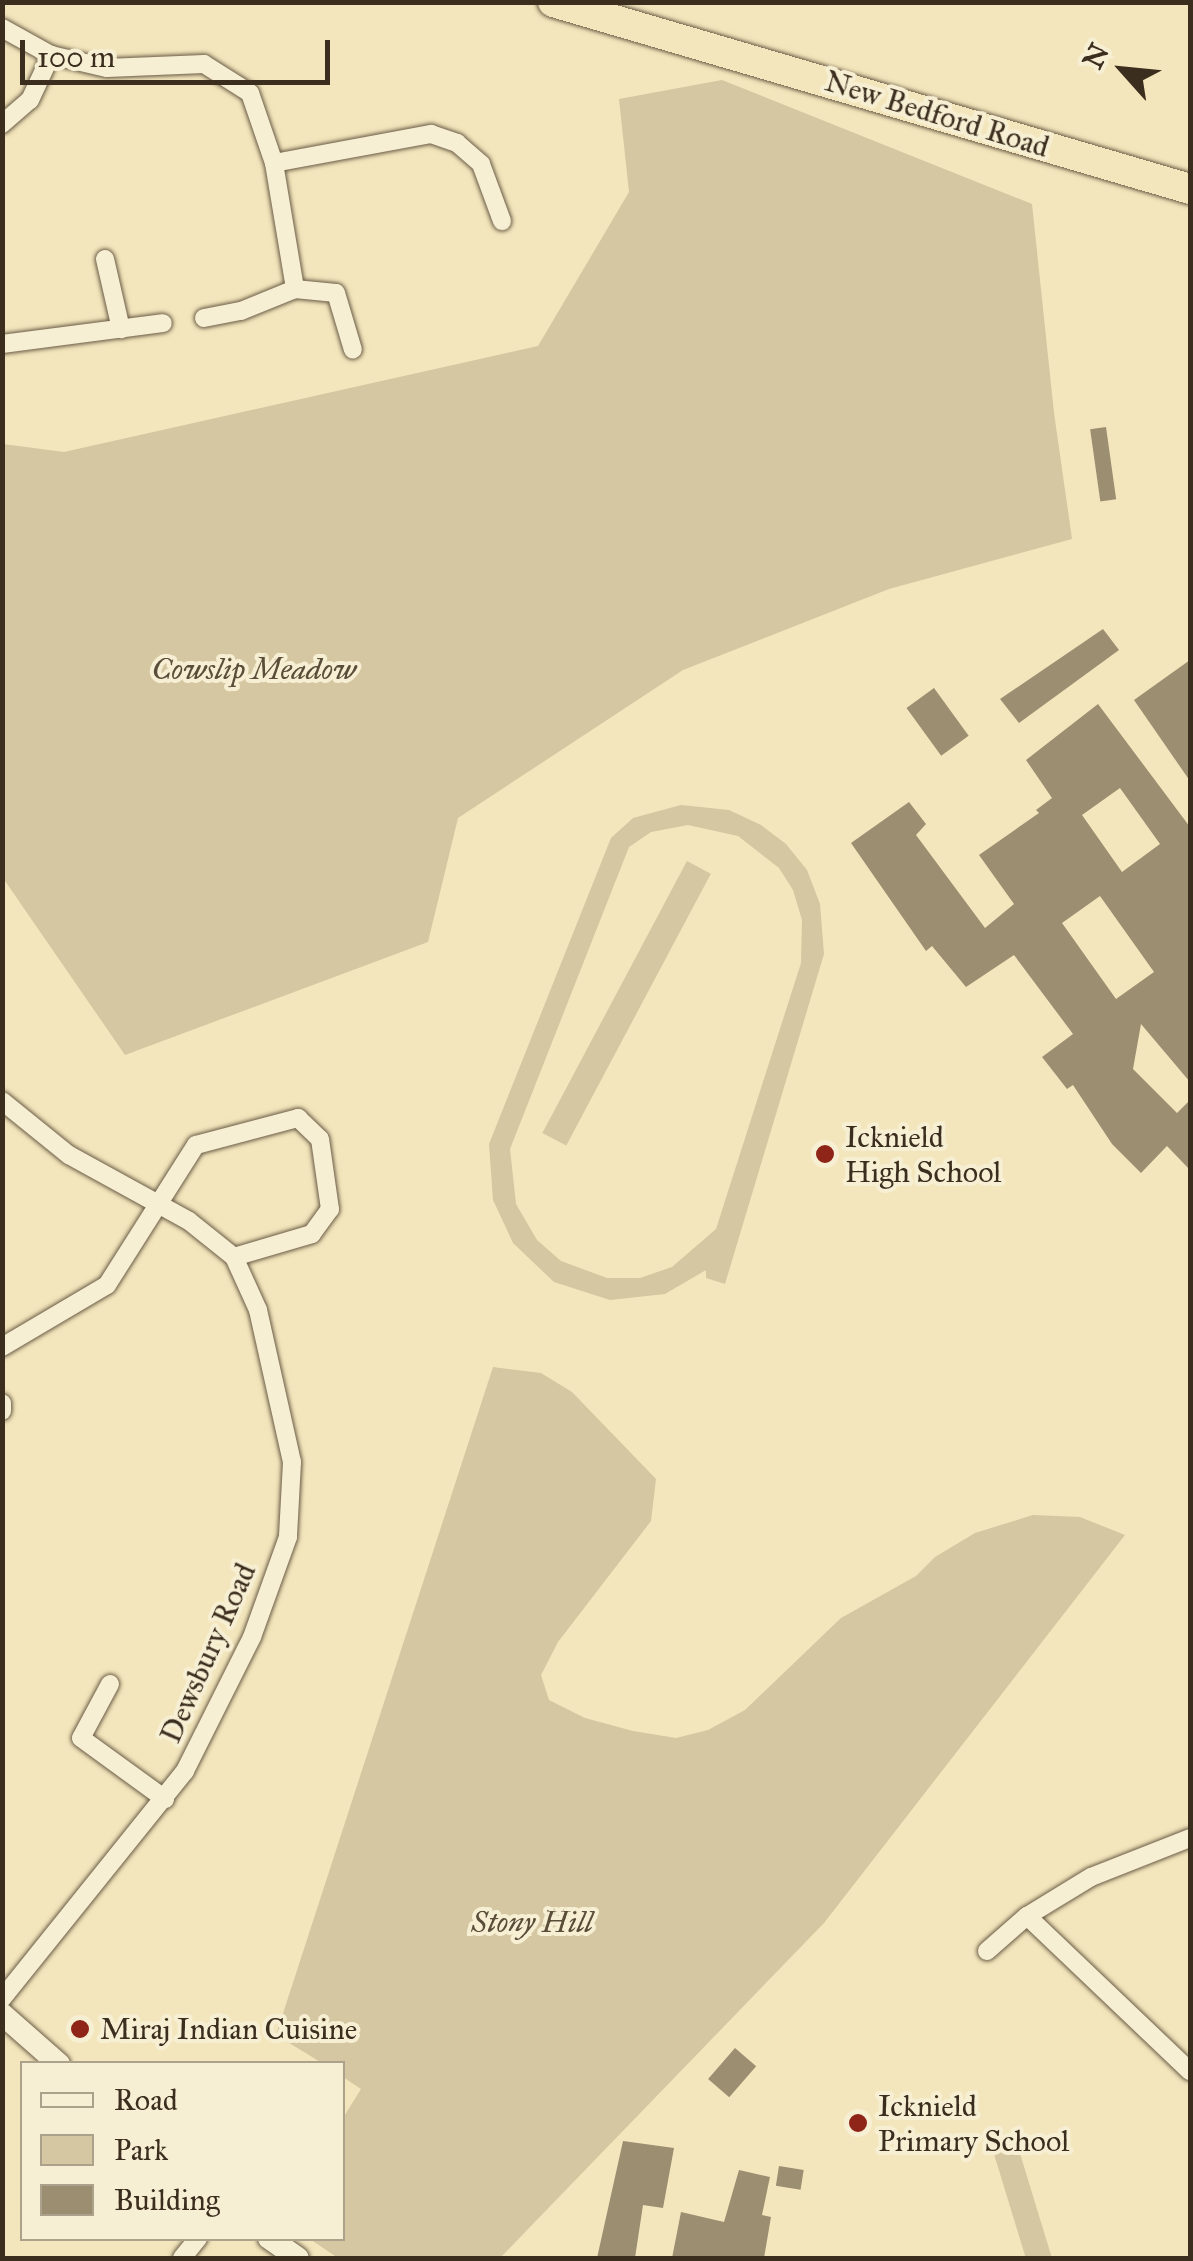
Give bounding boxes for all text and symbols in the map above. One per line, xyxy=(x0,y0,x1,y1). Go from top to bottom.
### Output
scale bar xyxy=(25,20,335,82)
north arrow xyxy=(1073,20,1173,120)
text: N xyxy=(1075,38,1117,75)
text: 100 m xyxy=(37,39,115,75)
street label: New Bedford Road xyxy=(821,63,1053,165)
park label: Cowslip Meadow xyxy=(152,651,356,687)
place label: Icknield High School xyxy=(845,1119,1001,1190)
marker: Icknield High School xyxy=(814,1143,836,1165)
street label: Dewsbury Road xyxy=(152,1558,264,1748)
park label: Stony Hill xyxy=(471,1904,593,1940)
place label: Miraj Indian Cuisine xyxy=(100,2011,357,2047)
marker: Miraj Indian Cuisine xyxy=(69,2018,91,2040)
legend xyxy=(20,2061,345,2241)
text: Road xyxy=(114,2082,178,2118)
place label: Icknield Primary School xyxy=(878,2088,1069,2158)
marker: Icknield Primary School xyxy=(847,2112,869,2134)
text: Park xyxy=(114,2132,168,2168)
text: Building xyxy=(114,2182,220,2218)

